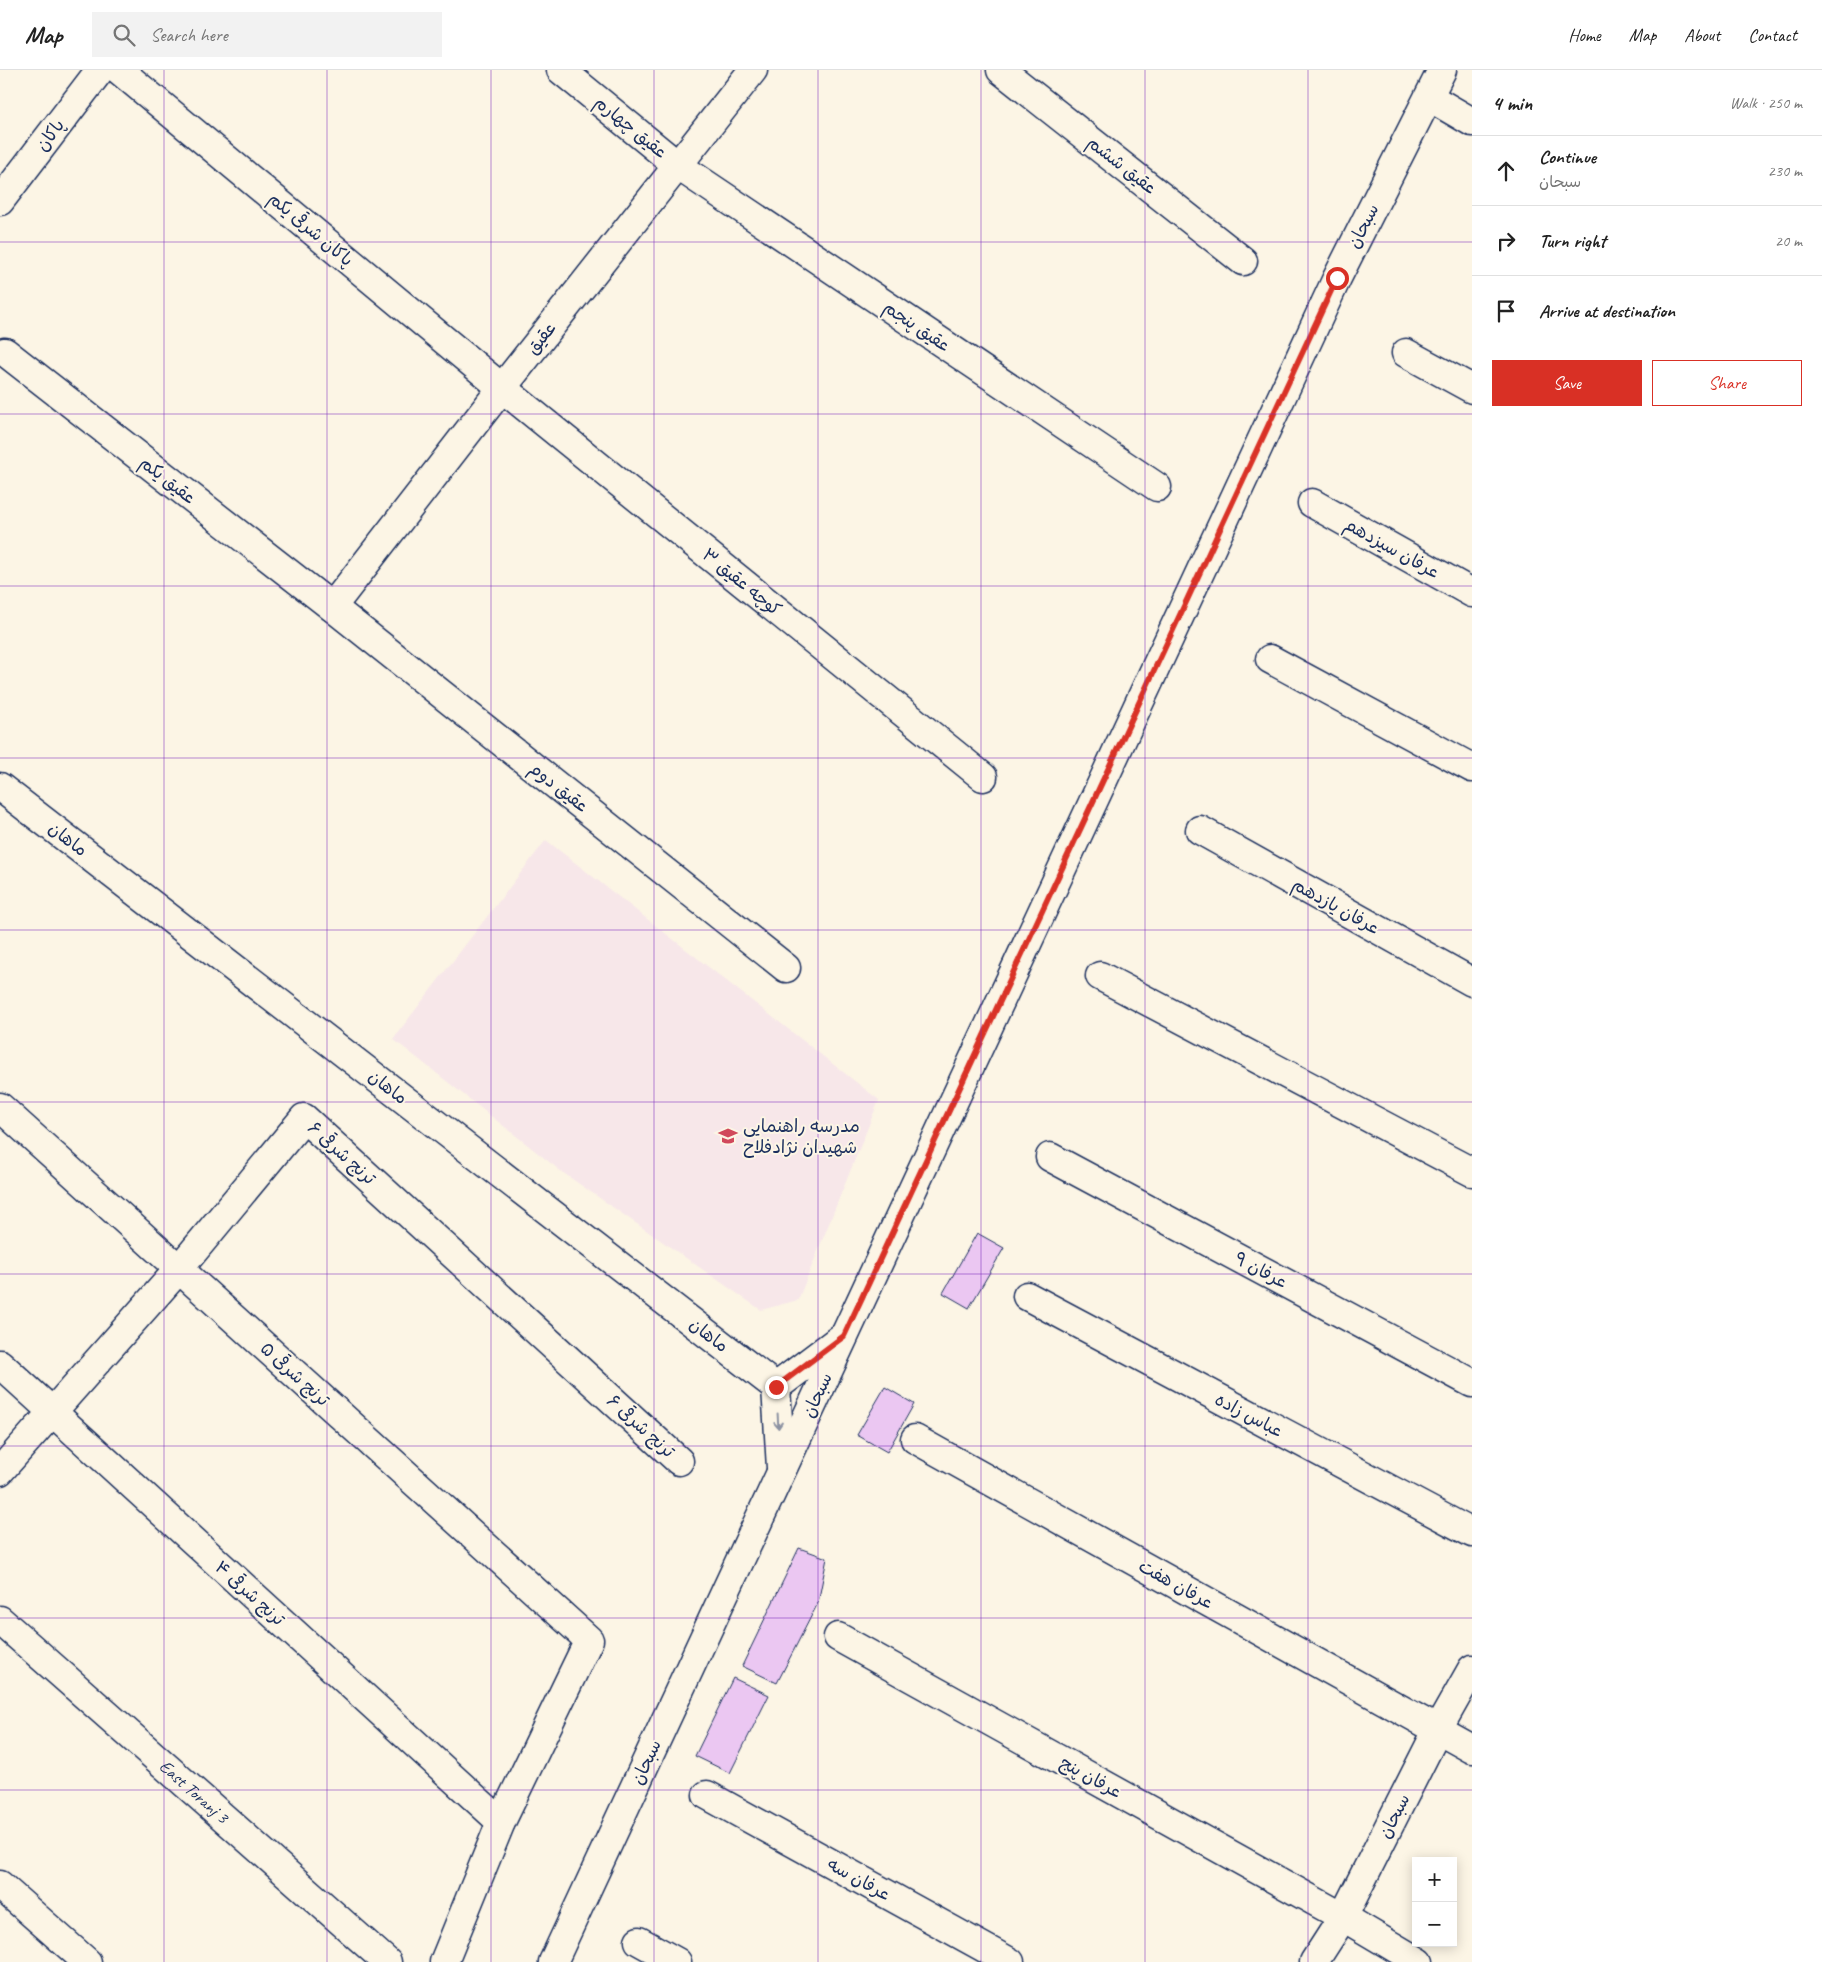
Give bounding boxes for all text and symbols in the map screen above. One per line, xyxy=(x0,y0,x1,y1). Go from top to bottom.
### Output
search box xyxy=(92,12,442,57)
text: Map xyxy=(25,20,62,50)
icon: search xyxy=(110,21,138,49)
text: Search here xyxy=(150,23,228,47)
text: Home xyxy=(1568,24,1601,46)
text: Map xyxy=(1629,24,1656,46)
text: About xyxy=(1684,24,1720,46)
text: Contact xyxy=(1748,24,1797,46)
text: 4 min xyxy=(1492,90,1532,116)
street label: عقیق چهارم xyxy=(588,91,672,165)
text: Walk · 250 m xyxy=(1730,93,1802,113)
street label: پاکان xyxy=(31,115,70,156)
street label: عقیق ششم xyxy=(1081,131,1161,201)
text: Continue xyxy=(1539,145,1596,169)
icon: ahead xyxy=(1492,157,1520,185)
text: 230 m xyxy=(1768,161,1802,181)
text: سبحان xyxy=(1539,172,1581,192)
street label: پاکان شرقی یکم xyxy=(262,186,359,273)
street label: سبحان xyxy=(1342,200,1384,252)
icon: right xyxy=(1492,227,1520,255)
text: Turn right xyxy=(1539,229,1606,253)
text: 20 m xyxy=(1775,231,1802,251)
route start xyxy=(1326,267,1349,290)
street label: عقیق پنجم xyxy=(878,296,955,359)
icon: arrive xyxy=(1492,297,1520,325)
text: Arrive at destination xyxy=(1539,299,1675,323)
street label: عقیق xyxy=(521,317,561,359)
button: Save xyxy=(1492,360,1642,406)
button: Share xyxy=(1652,360,1802,406)
street label: عقیق یکم xyxy=(134,451,200,511)
street label: عرفان سیزدهم xyxy=(1339,513,1443,586)
street label: کوچه عقیق ۳ xyxy=(697,543,786,622)
street label: عقیق دوم xyxy=(523,757,593,819)
street label: ماهان xyxy=(44,817,92,861)
street label: عرفان یازدهم xyxy=(1287,873,1384,942)
street label: ماهان xyxy=(364,1065,412,1109)
place label: مدرسه راهنمایی شهیدان نژادفلاح xyxy=(743,1115,860,1158)
street label: ترنج شرقی ۶ xyxy=(303,1116,382,1191)
school or university icon: مدرسه راهنمایی شهیدان نژادفلاح xyxy=(717,1125,739,1147)
street label: عرفان ۹ xyxy=(1231,1247,1291,1293)
street label: ماهان xyxy=(685,1313,733,1357)
street label: ترنج شرقی ۵ xyxy=(255,1336,335,1412)
street label: سبحان xyxy=(797,1369,837,1421)
route end xyxy=(765,1376,788,1399)
street label: عباس زاده xyxy=(1211,1388,1287,1442)
street label: ترنج شرقی ۶ xyxy=(602,1389,681,1464)
one-way arrow xyxy=(774,1412,783,1428)
street label: ترنج شرقی ۴ xyxy=(210,1555,291,1631)
street label: عرفان هفت xyxy=(1135,1555,1217,1613)
street label: سبحان xyxy=(626,1736,666,1788)
street label: عرفان پنج xyxy=(1056,1751,1126,1804)
street label: East Toranj 3 xyxy=(155,1755,235,1829)
street label: سبحان xyxy=(1373,1790,1415,1842)
street label: عرفان سه xyxy=(823,1853,895,1905)
map controls xyxy=(1412,1857,1457,1947)
button: + xyxy=(1412,1857,1457,1902)
button: − xyxy=(1412,1902,1457,1947)

